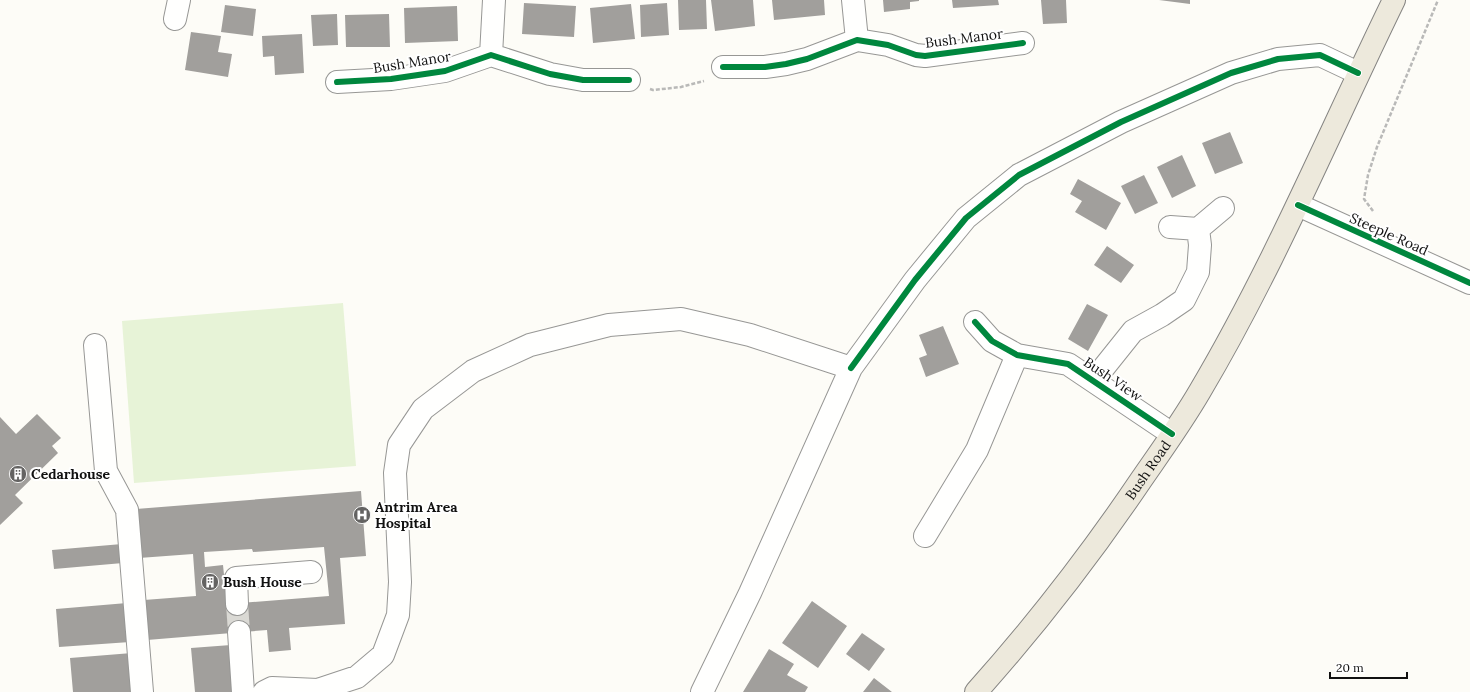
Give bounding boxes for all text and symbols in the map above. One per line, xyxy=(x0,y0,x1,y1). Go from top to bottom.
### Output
street label: Bush Manor xyxy=(924,24,1004,52)
street label: Bush Manor xyxy=(372,47,452,77)
street label: Steeple Road xyxy=(1347,209,1431,259)
street label: Bush View xyxy=(1080,353,1147,406)
street label: Bush Road xyxy=(1121,437,1175,503)
building icon: Cedarhouse xyxy=(8,464,28,484)
place label: Cedarhouse xyxy=(31,465,110,483)
place label: Antrim Area Hospital xyxy=(375,498,458,532)
hospital icon: Antrim Area Hospital xyxy=(352,505,372,525)
building icon: Bush House xyxy=(200,572,220,592)
place label: Bush House xyxy=(223,573,302,591)
scale bar xyxy=(1330,654,1407,680)
text: 20 m xyxy=(1336,660,1364,675)

